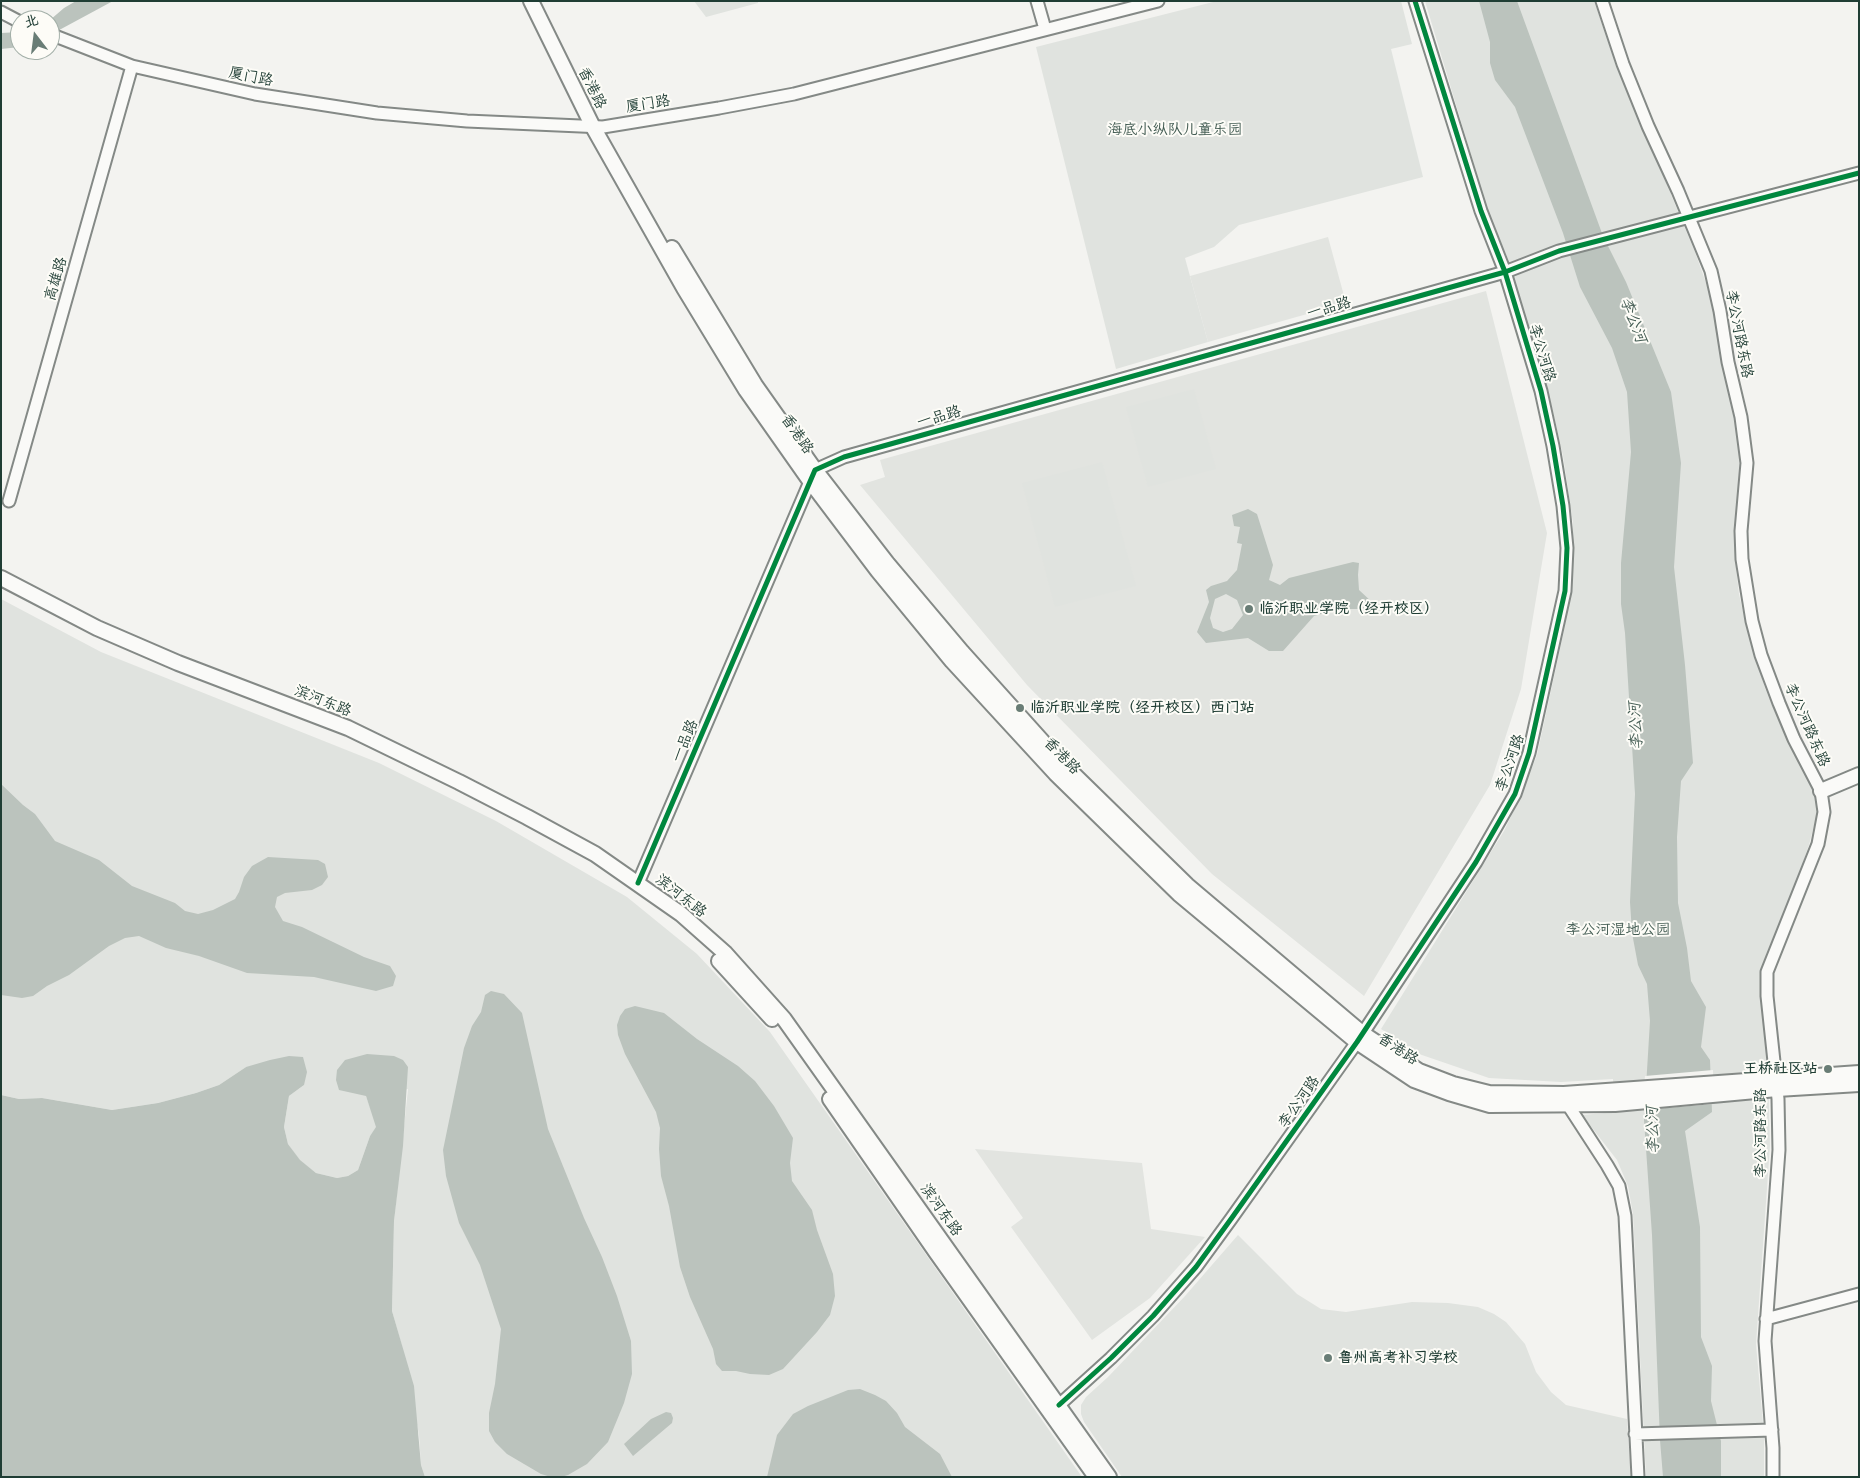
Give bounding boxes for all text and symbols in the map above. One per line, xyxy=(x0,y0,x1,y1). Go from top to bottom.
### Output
north arrow xyxy=(10,10,60,60)
text: 北 xyxy=(22,11,40,31)
street label: 厦门路 xyxy=(227,64,275,90)
street label: 香港路 xyxy=(574,64,610,112)
street label: 厦门路 xyxy=(624,92,672,116)
park label: 海底小纵队儿童乐园 xyxy=(1108,121,1242,139)
street label: 高雄路 xyxy=(41,255,71,303)
street label: 李公河路东路 xyxy=(1722,288,1756,380)
street label: 一品路 xyxy=(1305,293,1353,323)
water label: 李公河 xyxy=(1615,294,1651,346)
street label: 李公河路 xyxy=(1525,322,1559,384)
street label: 一品路 xyxy=(915,402,963,432)
street label: 香港路 xyxy=(777,410,817,458)
place label: 临沂职业学院（经开校区） xyxy=(1259,600,1439,618)
marker: 临沂职业学院（经开校区） xyxy=(1243,603,1255,615)
street label: 李公河路东路 xyxy=(1780,680,1834,770)
street label: 滨河东路 xyxy=(292,681,354,721)
place label: 临沂职业学院（经开校区）西门站 xyxy=(1030,699,1255,717)
marker: 临沂职业学院（经开校区）西门站 xyxy=(1014,702,1026,714)
water label: 李公河 xyxy=(1625,702,1647,750)
street label: 一品路 xyxy=(668,717,702,765)
street label: 李公河路 xyxy=(1492,732,1528,794)
street label: 香港路 xyxy=(1040,734,1084,778)
street label: 滨河东路 xyxy=(652,870,710,922)
park label: 李公河湿地公园 xyxy=(1566,921,1670,939)
street label: 香港路 xyxy=(1374,1029,1422,1069)
place label: 王桥社区站 xyxy=(1743,1060,1818,1078)
marker: 王桥社区站 xyxy=(1822,1063,1834,1075)
street label: 李公河路 xyxy=(1274,1072,1324,1132)
street label: 李公河路东路 xyxy=(1752,1088,1770,1178)
water label: 李公河 xyxy=(1643,1106,1663,1154)
street label: 滨河东路 xyxy=(916,1180,966,1240)
place label: 鲁州高考补习学校 xyxy=(1338,1349,1458,1367)
marker: 鲁州高考补习学校 xyxy=(1322,1352,1334,1364)

